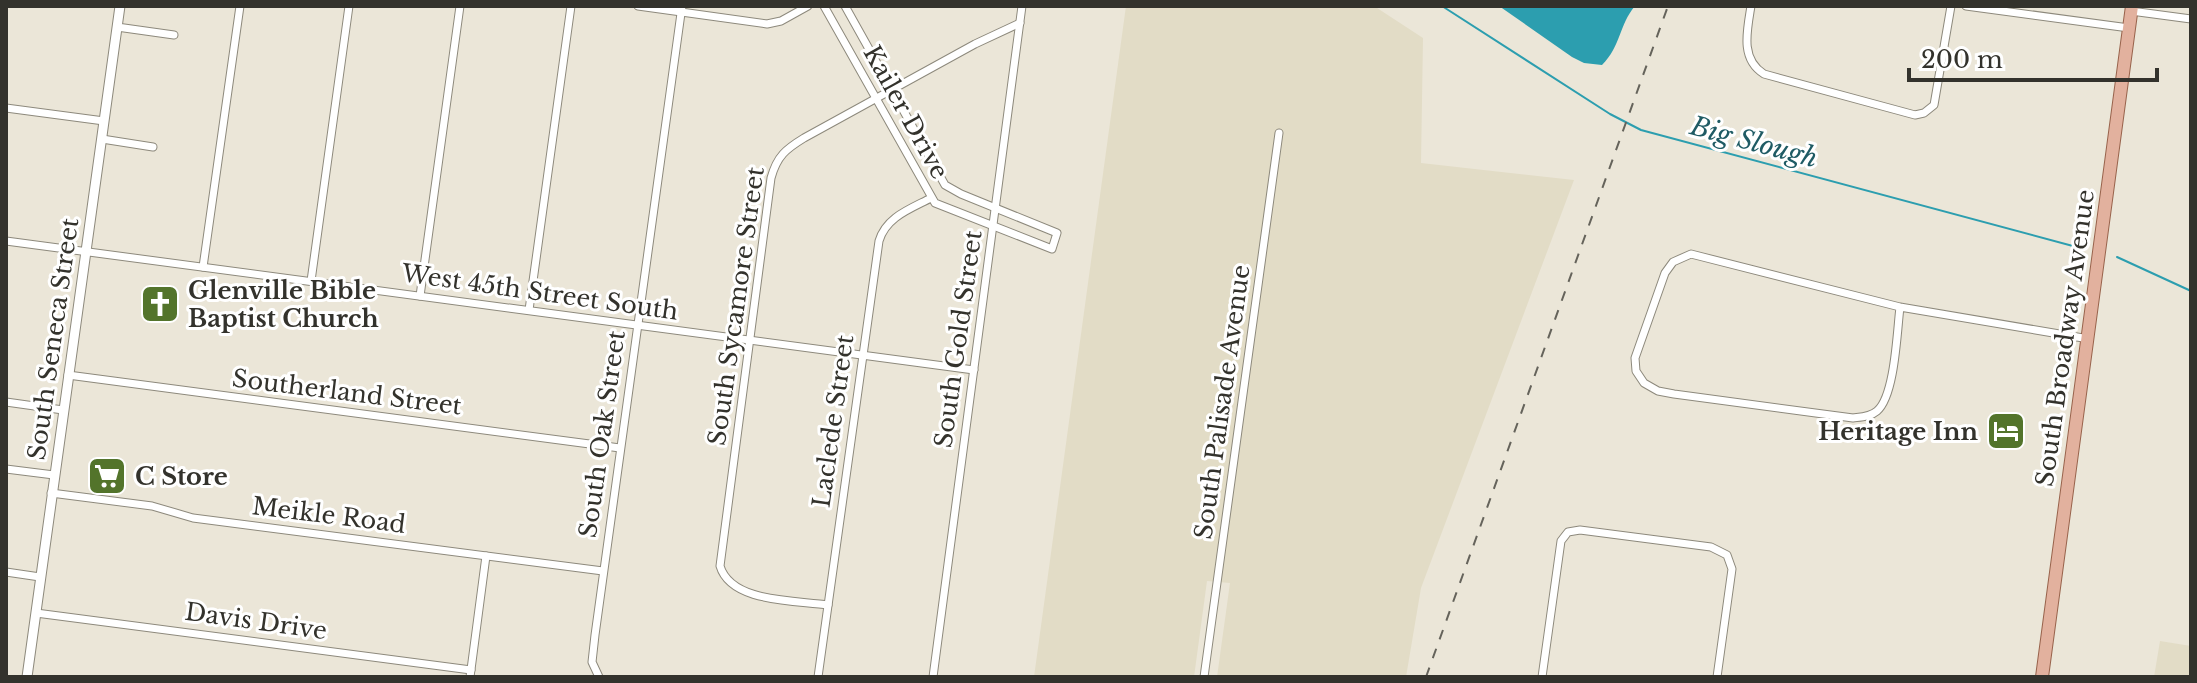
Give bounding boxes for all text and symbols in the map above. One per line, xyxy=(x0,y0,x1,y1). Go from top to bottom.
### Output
scale bar xyxy=(1909,32,2157,82)
street label: Kailer Drive xyxy=(857,40,955,184)
text: 200 m xyxy=(1921,45,2003,74)
water label: Big Slough xyxy=(1686,109,1821,174)
street label: South Sycamore Street xyxy=(702,165,770,447)
street label: South Broadway Avenue xyxy=(2030,188,2100,488)
street label: South Seneca Street xyxy=(22,216,84,462)
street label: South Gold Street xyxy=(928,228,988,450)
street label: West 45th Street South xyxy=(399,258,680,326)
street label: South Palisade Avenue xyxy=(1188,263,1256,541)
place label: Glenville Bible Baptist Church xyxy=(188,276,379,333)
church icon: Glenville Bible Baptist Church xyxy=(139,283,181,325)
street label: South Oak Street xyxy=(573,328,631,540)
street label: Laclede Street xyxy=(807,333,859,509)
street label: Southerland Street xyxy=(231,364,463,420)
hotel icon: Heritage Inn xyxy=(1985,410,2027,452)
place label: Heritage Inn xyxy=(1818,417,1979,446)
supermarket icon: C Store xyxy=(86,455,128,497)
place label: C Store xyxy=(135,462,228,491)
street label: Meikle Road xyxy=(251,491,407,539)
street label: Davis Drive xyxy=(183,597,329,645)

